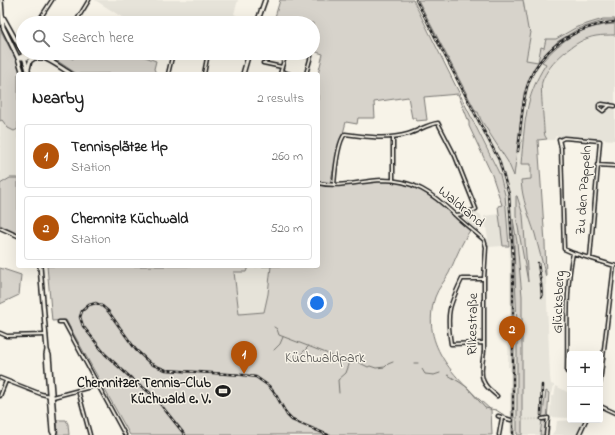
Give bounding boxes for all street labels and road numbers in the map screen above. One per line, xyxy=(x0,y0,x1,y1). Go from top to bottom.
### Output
street label: Zu den Pappeln xyxy=(570,145,598,235)
street label: Waldrand xyxy=(433,181,489,233)
street label: Glücksberg xyxy=(547,270,572,334)
street label: Rilkestraße xyxy=(462,292,484,355)

